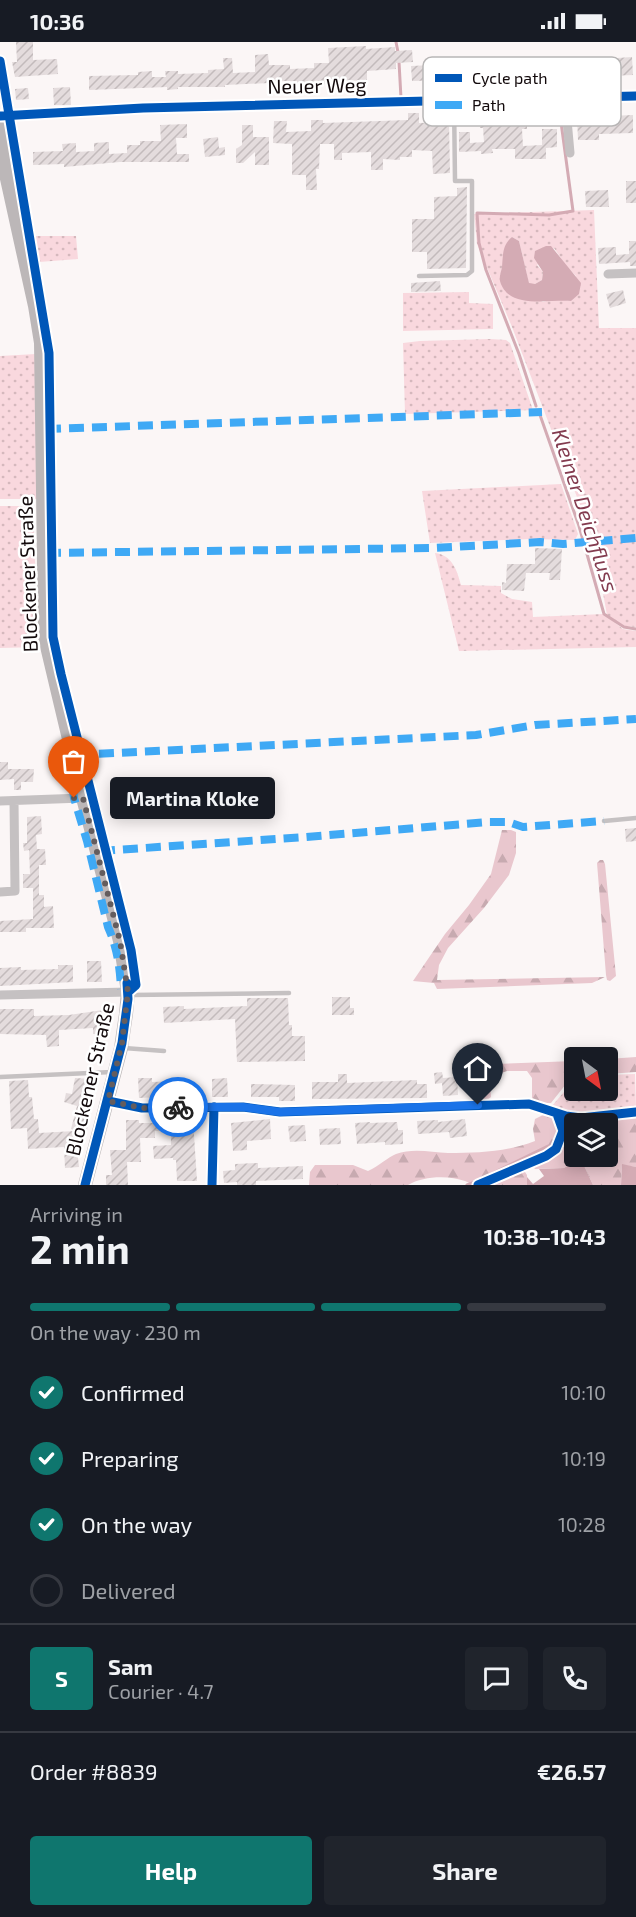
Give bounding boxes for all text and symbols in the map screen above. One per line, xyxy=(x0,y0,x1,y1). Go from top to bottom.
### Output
text: 10:36 xyxy=(30,8,85,34)
legend xyxy=(423,57,621,126)
text: Cycle path xyxy=(472,68,548,87)
street label: Neuer Weg xyxy=(267,72,367,98)
text: Path xyxy=(472,95,506,114)
water label: Kleiner Deichfluss xyxy=(548,425,624,595)
street label: Blockener Straße xyxy=(12,495,42,653)
pin xyxy=(48,736,99,798)
icon: bag xyxy=(57,745,90,778)
callout: Martina Kloke xyxy=(110,777,275,819)
text: Martina Kloke xyxy=(126,786,259,810)
street label: Blockener Straße xyxy=(60,1000,118,1158)
pin xyxy=(452,1043,503,1105)
north arrow xyxy=(564,1047,618,1101)
map controls xyxy=(564,1047,618,1167)
icon: home xyxy=(461,1052,494,1085)
courier xyxy=(148,1077,208,1137)
icon: bike xyxy=(162,1091,195,1124)
button: layers xyxy=(564,1113,618,1167)
text: Arriving in xyxy=(30,1202,123,1226)
text: 10:38–10:43 xyxy=(484,1223,606,1249)
text: 2 min xyxy=(30,1225,130,1272)
text: On the way · 230 m xyxy=(30,1320,201,1344)
icon: check xyxy=(30,1376,63,1409)
text: Confirmed xyxy=(81,1379,185,1405)
text: 10:10 xyxy=(561,1380,606,1404)
icon: check xyxy=(30,1442,63,1475)
text: Preparing xyxy=(81,1445,179,1471)
text: 10:19 xyxy=(562,1446,606,1470)
icon: check xyxy=(30,1508,63,1541)
text: On the way xyxy=(81,1511,192,1537)
text: 10:28 xyxy=(558,1512,606,1536)
text: Delivered xyxy=(81,1577,176,1603)
button: chat xyxy=(465,1647,528,1710)
button: phone xyxy=(543,1647,606,1710)
text: Sam xyxy=(108,1653,153,1679)
text: S xyxy=(55,1665,68,1691)
text: Courier · 4.7 xyxy=(108,1679,214,1703)
text: Order #8839 xyxy=(30,1758,158,1784)
text: €26.57 xyxy=(537,1758,606,1784)
button: Help xyxy=(30,1836,312,1905)
button: Share xyxy=(324,1836,606,1905)

